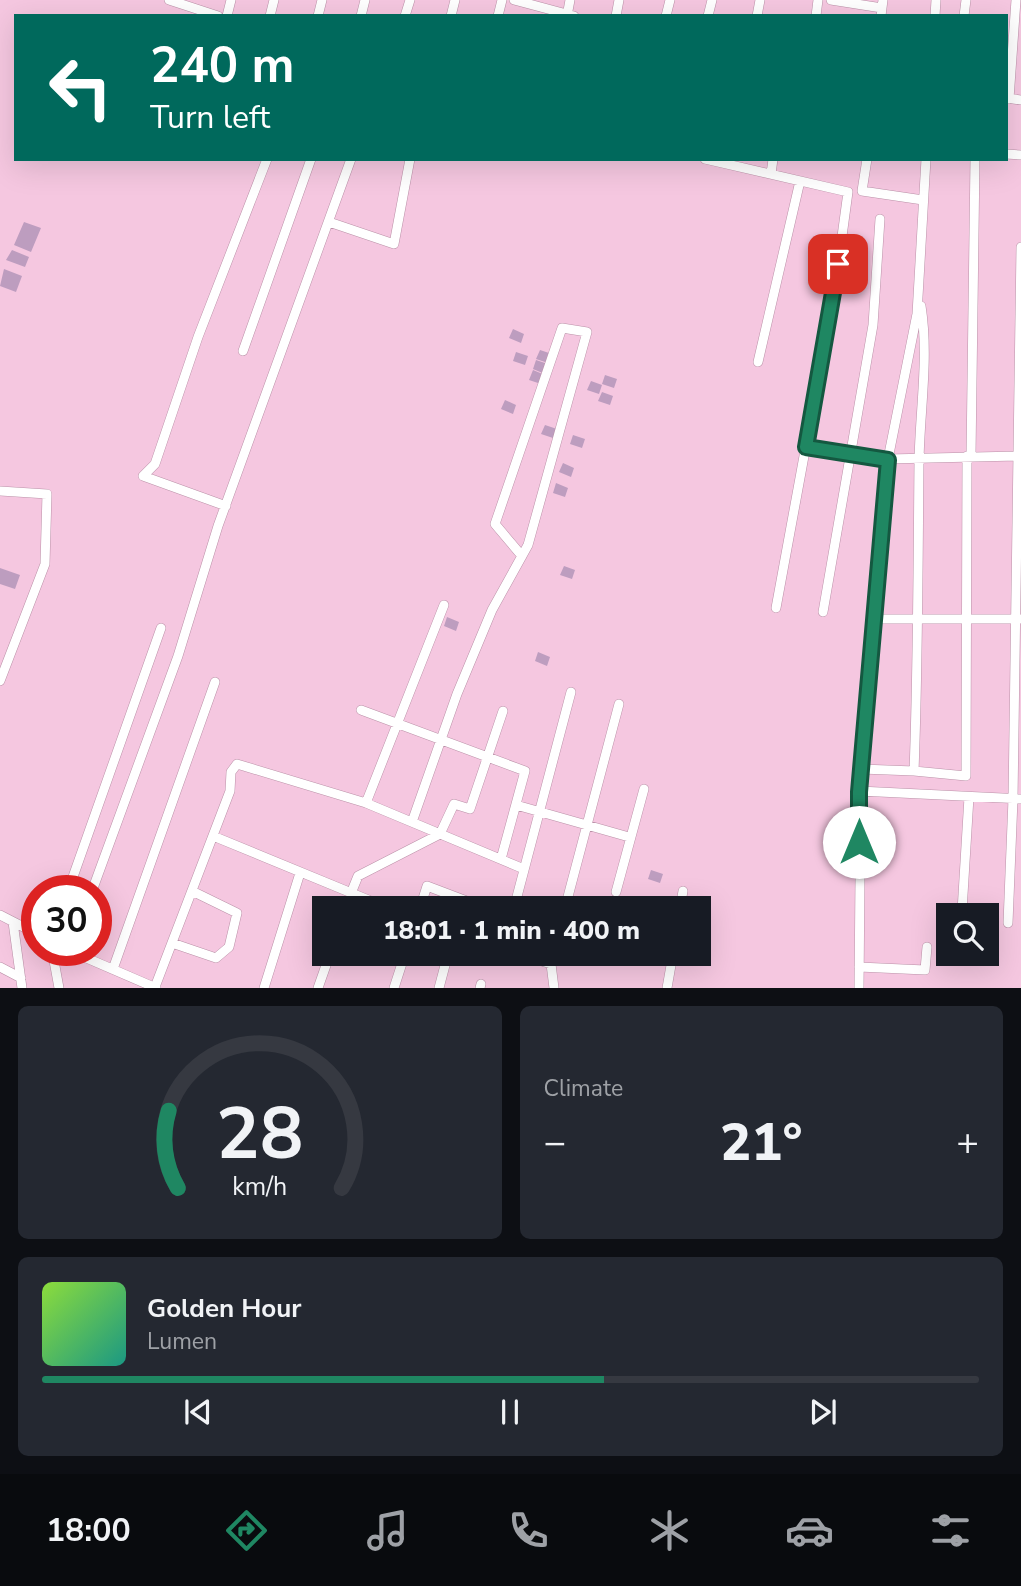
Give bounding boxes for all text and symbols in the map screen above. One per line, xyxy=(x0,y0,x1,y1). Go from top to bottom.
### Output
text: 240 m xyxy=(150,32,294,99)
icon: left xyxy=(35,42,126,133)
text: Turn left xyxy=(150,96,270,139)
pin xyxy=(808,234,868,294)
icon: arrive xyxy=(819,245,857,283)
position arrow xyxy=(822,805,896,879)
speed limit sign: 30 xyxy=(21,875,112,966)
map controls xyxy=(936,903,999,966)
button: search xyxy=(936,903,999,966)
text: 18:01 · 1 min · 400 m xyxy=(383,913,640,948)
text: Climate xyxy=(544,1073,623,1104)
text: 28 xyxy=(216,1085,303,1185)
text: 21° xyxy=(720,1107,802,1178)
text: − xyxy=(544,1117,566,1168)
text: + xyxy=(956,1117,979,1168)
text: km/h xyxy=(232,1170,287,1204)
text: Golden Hour xyxy=(147,1291,302,1326)
text: Lumen xyxy=(147,1326,217,1357)
icon: previous xyxy=(179,1393,217,1431)
icon: pause xyxy=(491,1393,529,1431)
icon: next xyxy=(804,1393,842,1431)
icon: directions xyxy=(222,1506,271,1555)
icon: music xyxy=(363,1506,412,1555)
icon: phone xyxy=(504,1506,553,1555)
icon: climate xyxy=(645,1506,694,1555)
icon: car xyxy=(785,1506,834,1555)
icon: filters xyxy=(926,1506,975,1555)
text: 18:00 xyxy=(46,1509,131,1552)

